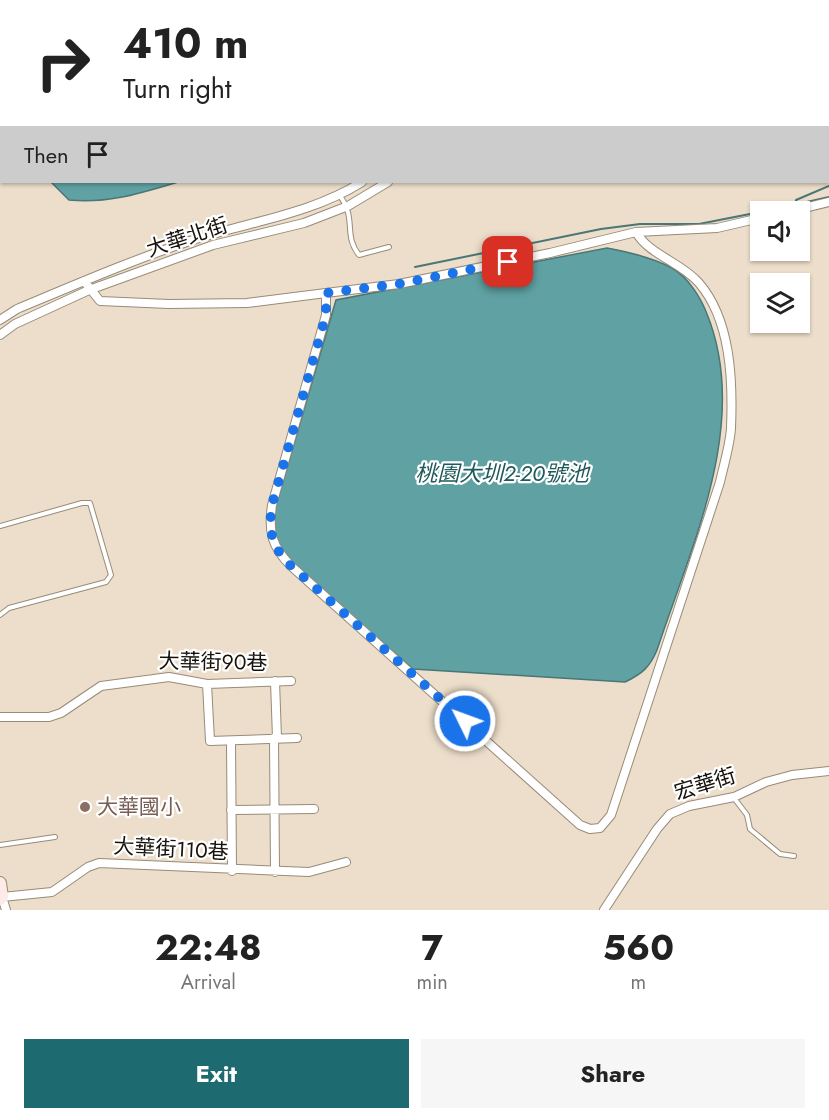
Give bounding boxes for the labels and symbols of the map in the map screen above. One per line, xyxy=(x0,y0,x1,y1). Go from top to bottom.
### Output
street label: 大華北街 xyxy=(142,210,232,264)
pin xyxy=(482,236,533,287)
water label: 桃園大圳2-20號池 xyxy=(415,457,591,489)
street label: 大華街90巷 xyxy=(158,646,268,678)
position arrow xyxy=(433,689,497,753)
street label: 宏華街 xyxy=(670,760,740,808)
place label: 大華國小 xyxy=(97,792,181,822)
marker: 大華國小 xyxy=(78,800,92,814)
street label: 大華街110巷 xyxy=(113,831,229,867)

